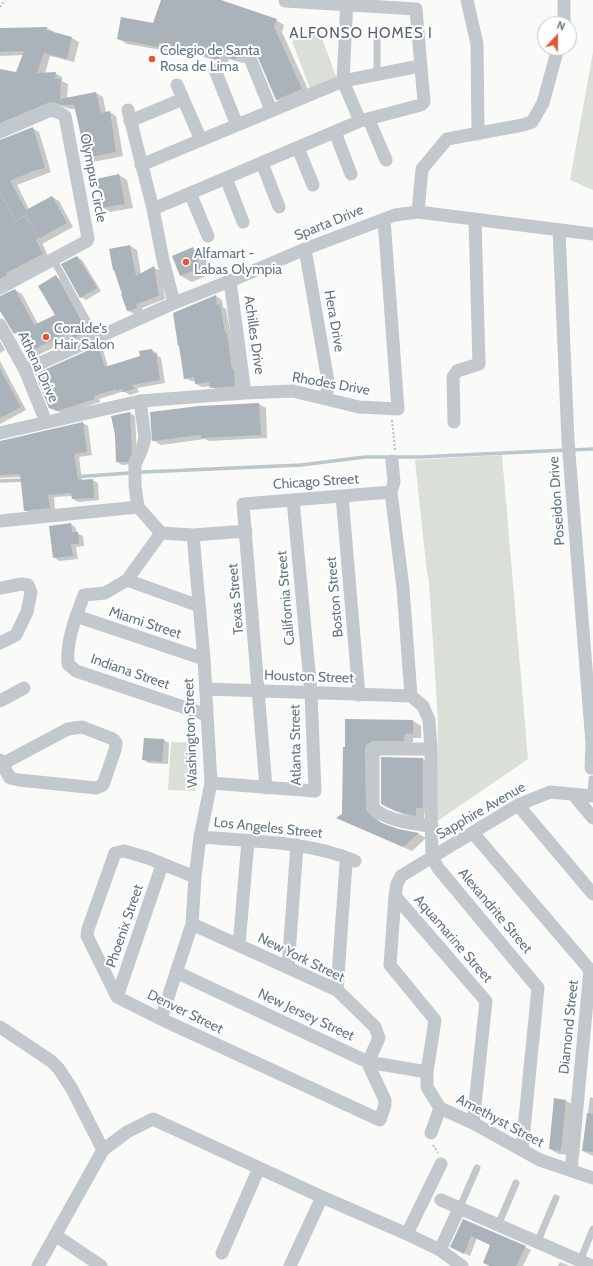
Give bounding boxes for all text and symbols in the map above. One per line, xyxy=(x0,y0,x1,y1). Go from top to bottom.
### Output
north arrow xyxy=(537,16,577,56)
text: N xyxy=(555,18,567,34)
district label: ALFONSO HOMES I xyxy=(289,25,433,43)
place label: Colegio de Santa Rosa de Lima xyxy=(160,43,260,76)
marker: Colegio de Santa Rosa de Lima xyxy=(147,54,157,64)
street label: Olympus Circle xyxy=(76,132,110,224)
street label: Sparta Drive xyxy=(292,202,366,244)
place label: Alfamart - Labas Olympia xyxy=(194,246,282,278)
marker: Alfamart - Labas Olympia xyxy=(181,257,191,267)
street label: Hera Drive xyxy=(320,289,348,353)
street label: Achilles Drive xyxy=(240,294,268,376)
place label: Coralde's Hair Salon xyxy=(54,321,115,354)
street label: Athena Drive xyxy=(14,329,62,405)
marker: Coralde's Hair Salon xyxy=(41,332,51,342)
street label: Rhodes Drive xyxy=(291,369,371,399)
street label: Poseidon Drive xyxy=(546,456,568,546)
street label: Chicago Street xyxy=(272,471,360,493)
street label: California Street xyxy=(273,550,299,646)
street label: Boston Street xyxy=(323,556,347,638)
street label: Texas Street xyxy=(225,563,247,635)
street label: Miami Street xyxy=(107,603,183,643)
street label: Indiana Street xyxy=(88,651,172,693)
street label: Houston Street xyxy=(264,667,354,687)
street label: Washington Street xyxy=(181,678,201,788)
street label: Atlanta Street xyxy=(287,704,305,786)
street label: Sapphire Avenue xyxy=(433,779,529,843)
street label: Los Angeles Street xyxy=(213,814,323,842)
street label: Alexandrite Street xyxy=(454,865,536,957)
street label: Phoenix Street xyxy=(103,882,147,970)
street label: Aquamarine Street xyxy=(410,892,496,986)
street label: New York Street xyxy=(255,930,347,986)
street label: Diamond Street xyxy=(556,979,582,1075)
street label: New Jersey Street xyxy=(255,985,357,1045)
street label: Denver Street xyxy=(144,986,226,1038)
street label: Amethyst Street xyxy=(453,1091,547,1151)

